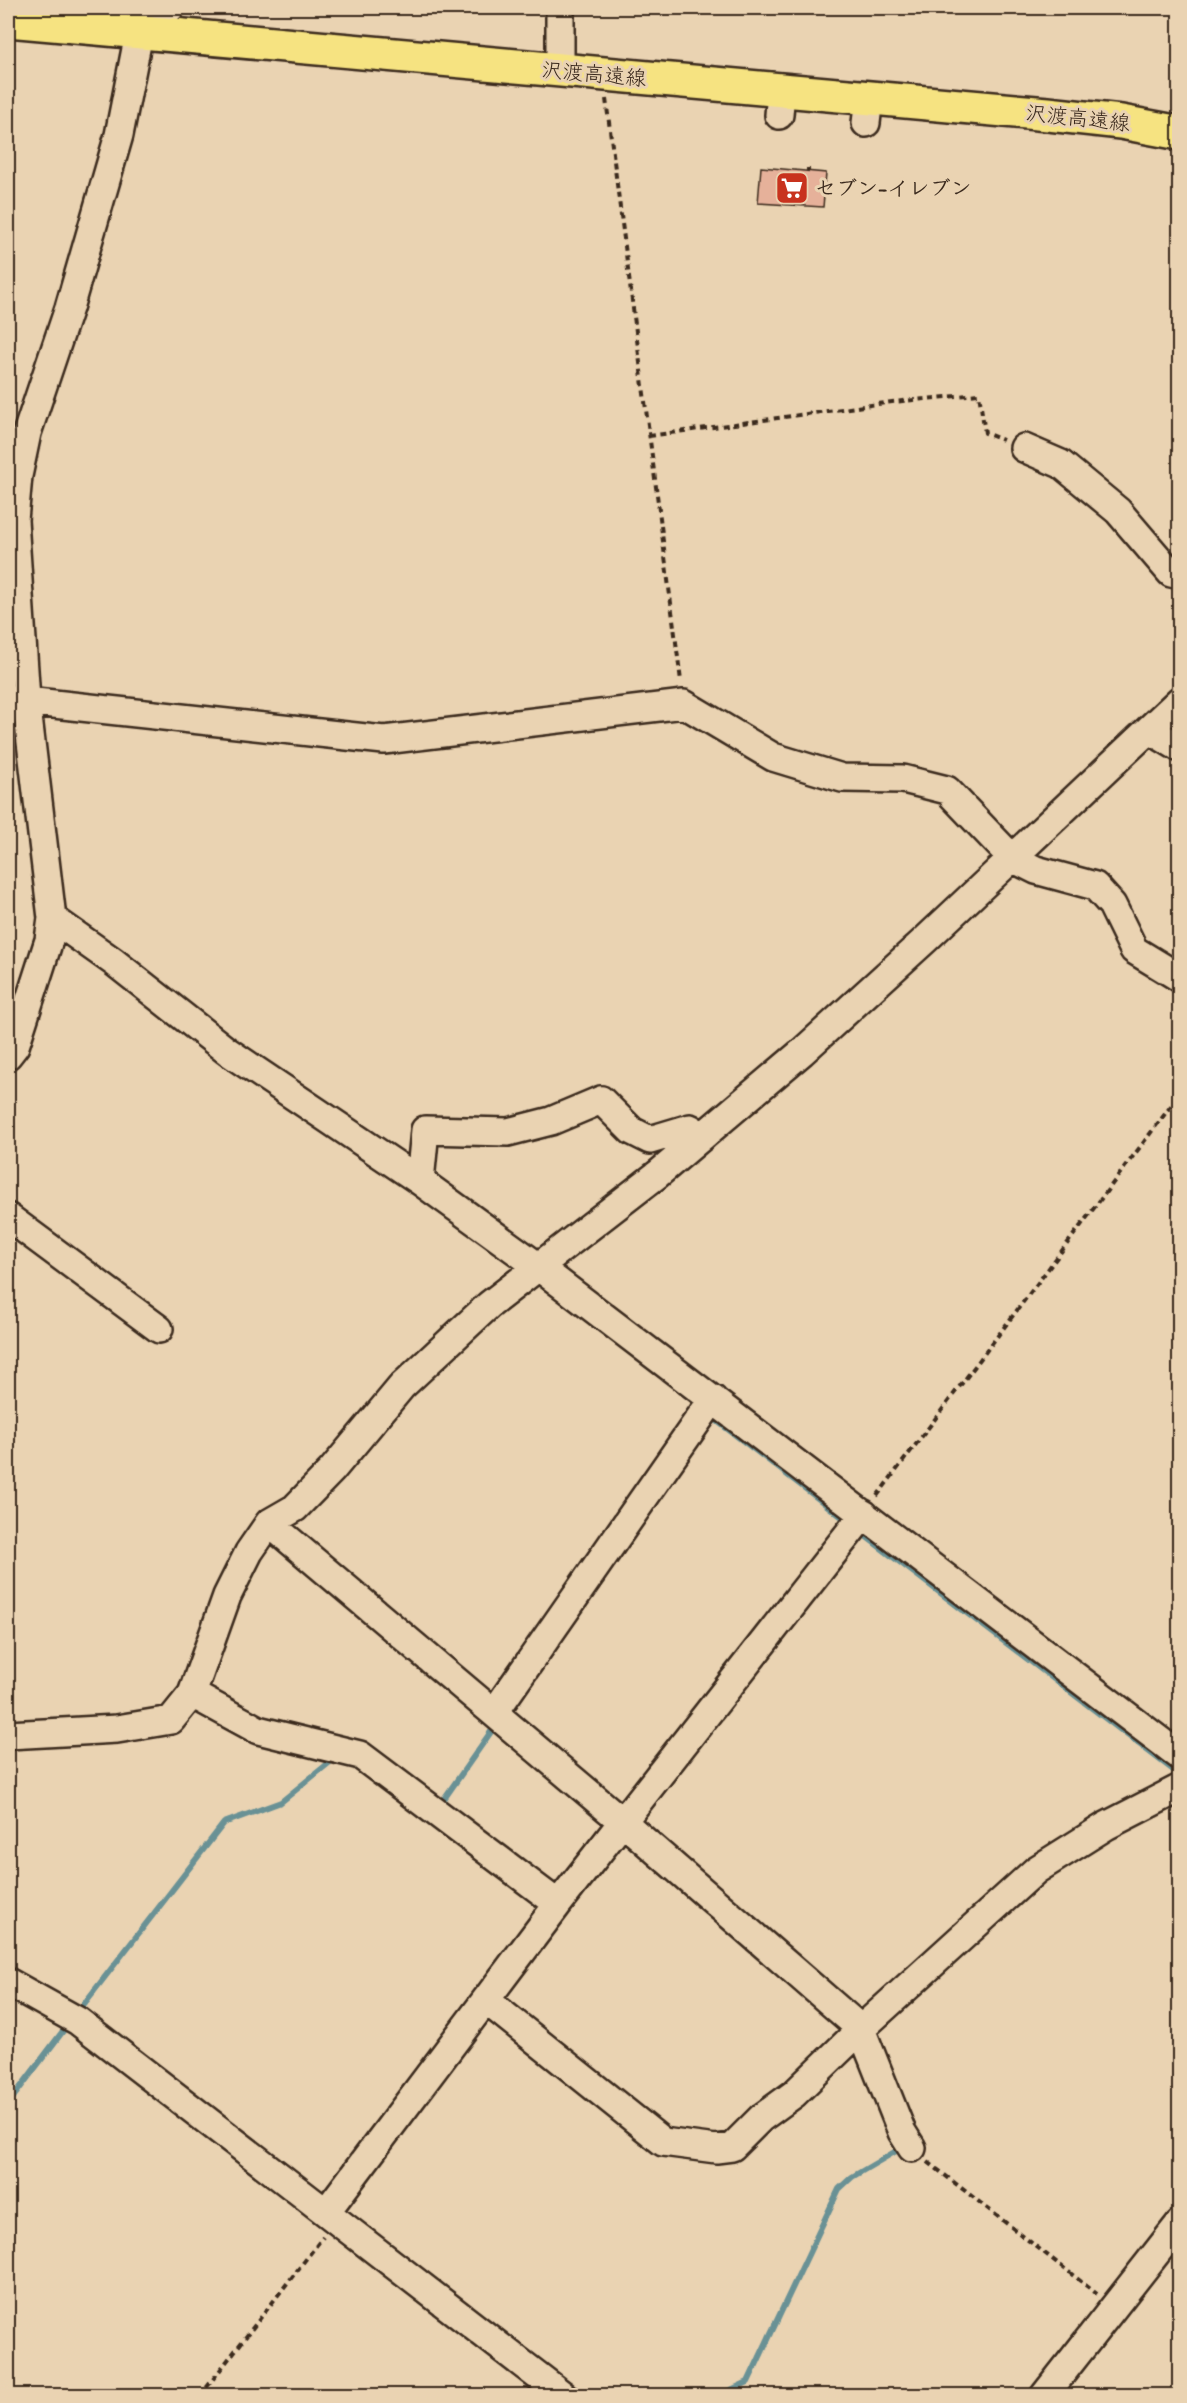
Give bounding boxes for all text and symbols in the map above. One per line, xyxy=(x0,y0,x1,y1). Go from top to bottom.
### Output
street label: 沢渡高遠線 xyxy=(540,56,647,94)
street label: 沢渡高遠線 xyxy=(1024,100,1132,138)
supermarket icon: セブン-イレブン xyxy=(774,170,810,206)
place label: セブン-イレブン xyxy=(815,175,971,203)

